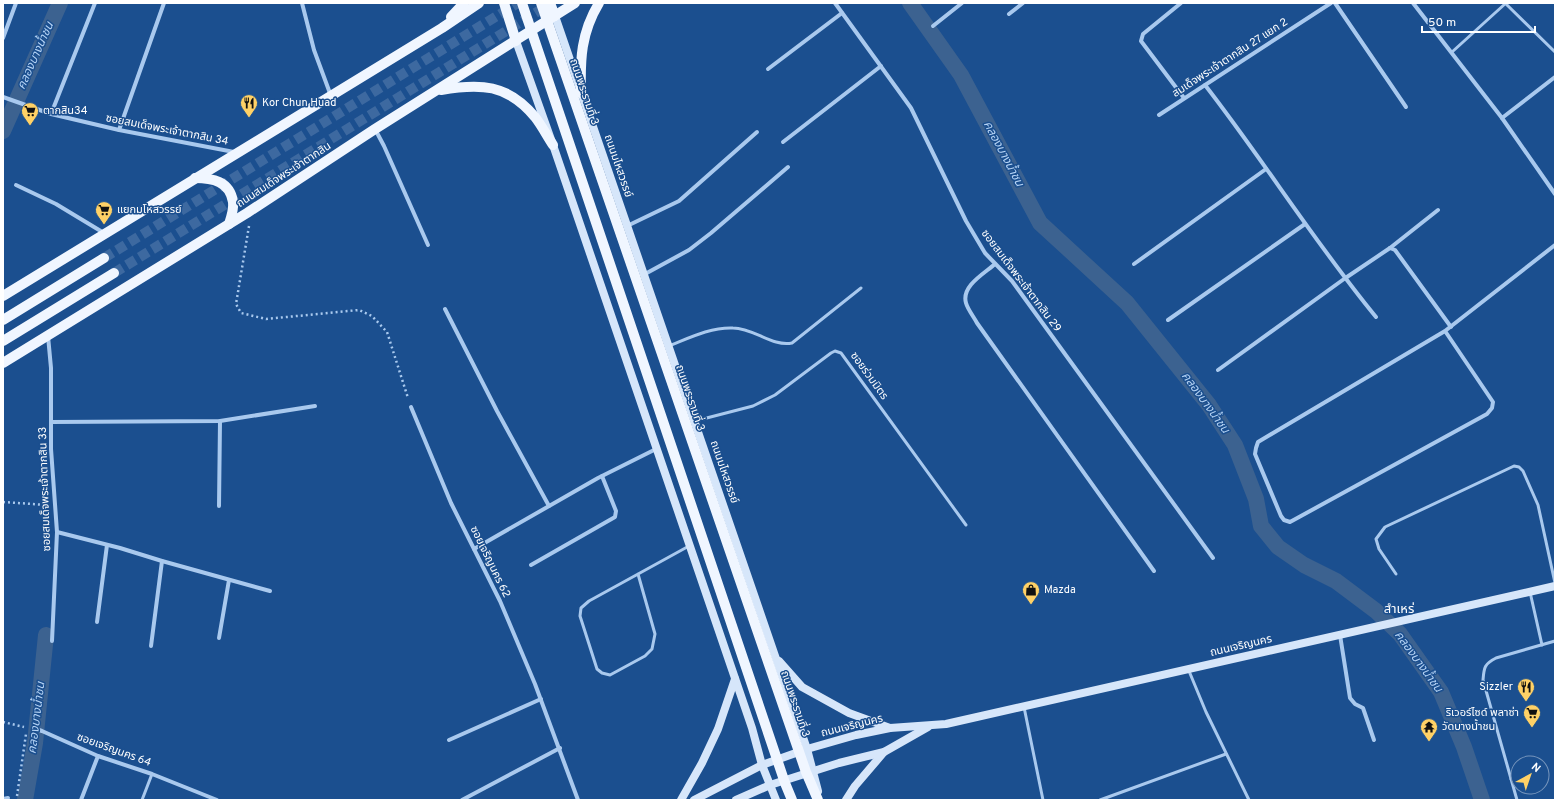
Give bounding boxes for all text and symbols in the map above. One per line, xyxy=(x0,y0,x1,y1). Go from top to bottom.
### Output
scale bar xyxy=(1422,8,1535,34)
street label: สมเด็จพระเจ้าตากสิน 27 แยก 2 xyxy=(1169,15,1291,101)
text: 50 m xyxy=(1428,15,1456,31)
water label: คลองบางน้ำชน xyxy=(12,18,58,92)
street label: ถนนพระรามที่ 3 xyxy=(566,56,604,127)
restaurant icon: Kor Chun Huad xyxy=(239,93,259,118)
place label: Kor Chun Huad xyxy=(262,96,336,110)
supermarket icon: ตากสิน34 xyxy=(20,101,40,126)
place label: ตากสิน34 xyxy=(43,104,88,118)
street label: ซอยสมเด็จพระเจ้าตากสิน 34 xyxy=(104,111,230,149)
water label: คลองบางน้ำชน xyxy=(979,117,1029,190)
street label: ถนนมไหสวรรย์ xyxy=(601,133,635,199)
street label: ถนนสมเด็จพระเจ้าตากสิน xyxy=(234,139,334,211)
supermarket icon: แยกมโหสวรรย์ xyxy=(94,200,114,225)
place label: แยกมโหสวรรย์ xyxy=(117,203,182,217)
street label: ซอยสมเด็จพระเจ้าตากสิน 29 xyxy=(978,227,1064,335)
street label: ซอยร่วมมิตร xyxy=(847,349,891,403)
street label: ถนนพระรามที่ 3 xyxy=(672,362,710,433)
water label: คลองบางน้ำชน xyxy=(1177,368,1235,437)
street label: ซอยสมเด็จพระเจ้าตากสิน 33 xyxy=(36,426,54,552)
street label: ถนนมไหสวรรย์ xyxy=(707,439,741,505)
street label: ซอยเจริญนคร 62 xyxy=(467,524,513,600)
shop icon: Mazda xyxy=(1021,580,1041,605)
place label: Mazda xyxy=(1044,583,1076,597)
district label: สำเหร่ xyxy=(1384,602,1414,618)
water label: คลองบางน้ำชน xyxy=(1390,627,1448,696)
street label: ถนนเจริญนคร xyxy=(1209,632,1273,660)
street label: ถนนพระรามที่ 3 xyxy=(777,668,815,739)
restaurant icon: Sizzler xyxy=(1516,677,1536,702)
water label: คลองบางน้ำชน xyxy=(23,680,49,755)
place label: Sizzler xyxy=(1479,680,1514,694)
supermarket icon: ริเวอร์ไซด์ พลาซ่า xyxy=(1522,703,1542,728)
place label: ริเวอร์ไซด์ พลาซ่า xyxy=(1446,706,1519,720)
street label: ถนนเจริญนคร xyxy=(820,712,884,740)
temple icon: วัดบางน้ำชน xyxy=(1419,717,1439,742)
place label: วัดบางน้ำชน xyxy=(1442,718,1495,734)
street label: ซอยเจริญนคร 64 xyxy=(75,730,153,770)
north arrow xyxy=(1510,755,1550,795)
text: N xyxy=(1528,760,1543,776)

